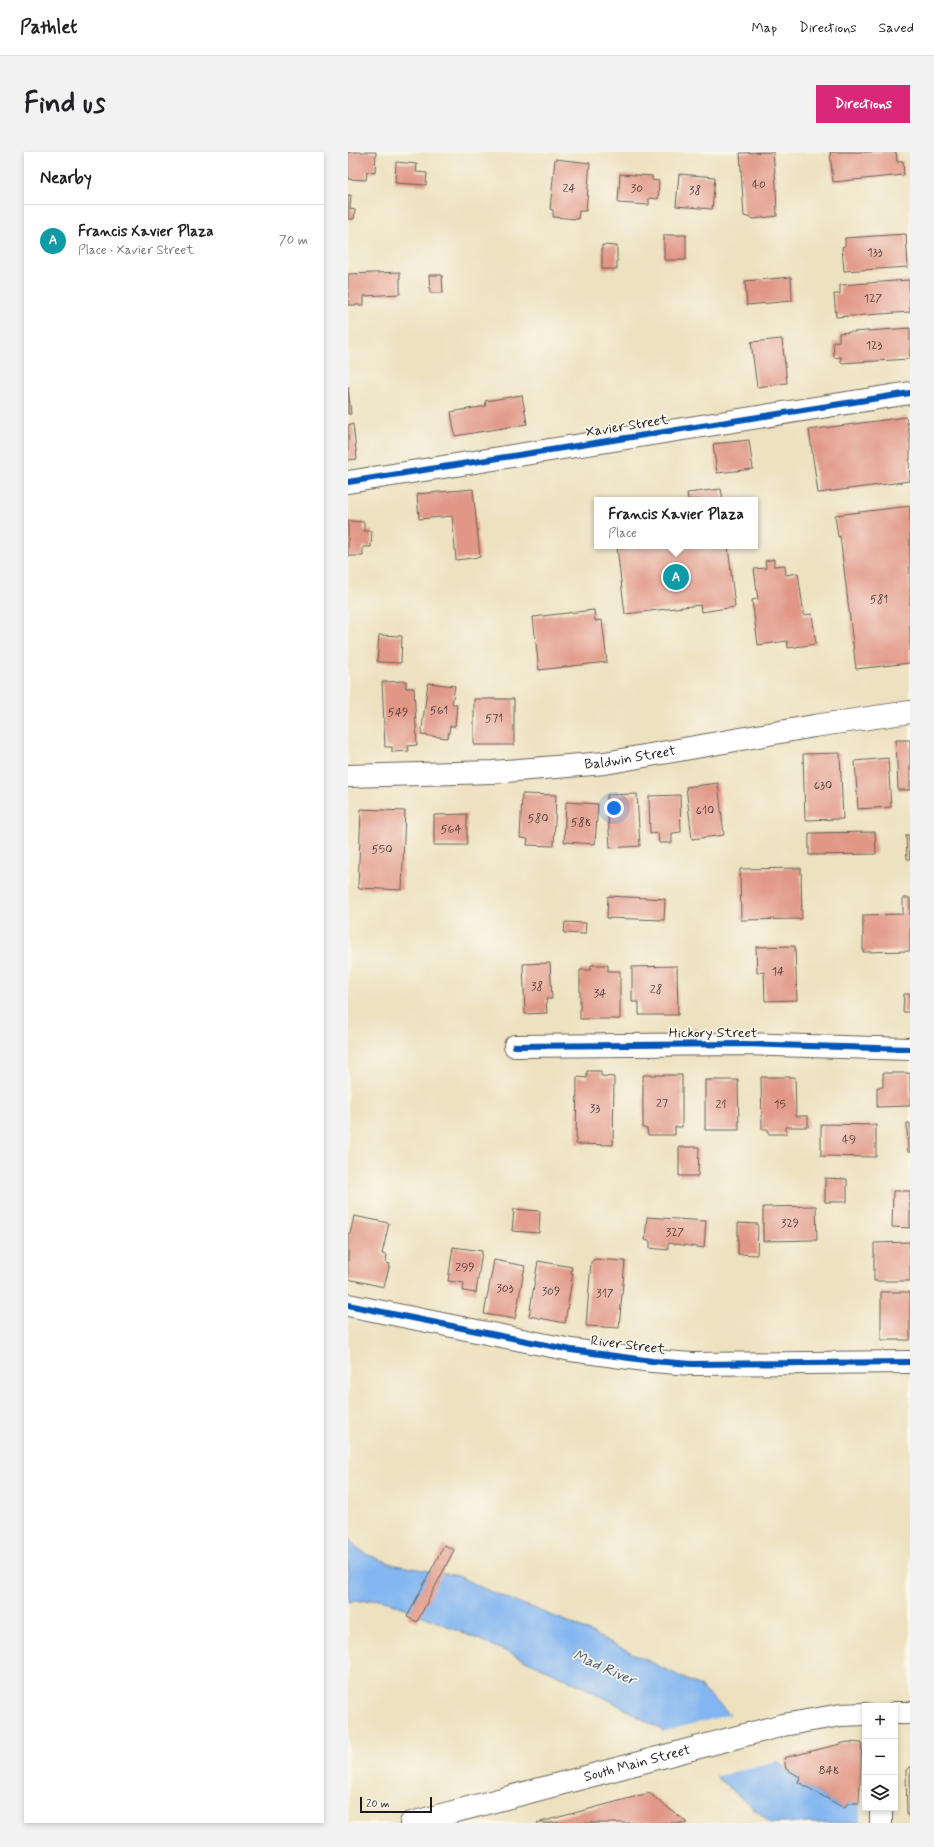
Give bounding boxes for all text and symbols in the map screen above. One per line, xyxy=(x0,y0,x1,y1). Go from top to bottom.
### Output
text: Pathlet xyxy=(20,15,77,40)
text: Map xyxy=(751,19,777,37)
text: Directions xyxy=(799,19,857,37)
text: Saved xyxy=(879,19,914,37)
button: Directions xyxy=(816,85,910,123)
text: Find us xyxy=(24,86,105,123)
text: Nearby xyxy=(40,167,92,189)
house number: 40 xyxy=(752,177,766,193)
house number: 24 xyxy=(562,181,576,197)
house number: 30 xyxy=(631,181,643,197)
house number: 38 xyxy=(689,183,701,199)
text: Francis Xavier Plaza xyxy=(78,222,213,242)
text: A xyxy=(49,232,57,249)
text: 70 m xyxy=(279,232,308,249)
text: Place · Xavier Street xyxy=(78,242,194,259)
house number: 133 xyxy=(867,245,883,261)
house number: 127 xyxy=(864,291,882,307)
house number: 123 xyxy=(866,338,882,354)
street label: Xavier Street xyxy=(585,410,670,441)
popup xyxy=(594,497,758,549)
text: Francis Xavier Plaza xyxy=(608,505,744,525)
text: Place xyxy=(608,525,637,542)
pin: A xyxy=(663,562,689,592)
house number: 581 xyxy=(870,592,888,608)
house number: 561 xyxy=(430,703,448,719)
house number: 549 xyxy=(388,705,408,721)
house number: 571 xyxy=(485,711,503,727)
street label: Baldwin Street xyxy=(584,742,678,774)
house number: 630 xyxy=(814,778,832,794)
your location xyxy=(604,798,624,818)
house number: 610 xyxy=(696,803,714,819)
house number: 580 xyxy=(528,811,549,827)
house number: 588 xyxy=(571,815,591,831)
house number: 564 xyxy=(441,822,461,838)
house number: 550 xyxy=(372,842,392,858)
house number: 14 xyxy=(772,964,784,980)
house number: 38 xyxy=(531,979,543,995)
house number: 28 xyxy=(650,982,662,998)
house number: 34 xyxy=(594,986,606,1002)
street label: Hickory Street xyxy=(669,1024,758,1042)
house number: 27 xyxy=(656,1096,668,1112)
house number: 21 xyxy=(715,1097,727,1113)
house number: 15 xyxy=(774,1097,786,1113)
house number: 33 xyxy=(590,1101,600,1117)
house number: 49 xyxy=(842,1132,856,1148)
house number: 329 xyxy=(781,1216,799,1232)
house number: 327 xyxy=(666,1225,685,1241)
house number: 299 xyxy=(455,1260,475,1276)
house number: 303 xyxy=(496,1281,514,1297)
house number: 309 xyxy=(542,1284,560,1300)
house number: 317 xyxy=(596,1286,614,1302)
street label: River Street xyxy=(590,1332,667,1359)
water label: Mad River xyxy=(570,1645,640,1691)
map controls xyxy=(862,1703,898,1811)
button: + xyxy=(862,1703,898,1739)
button: − xyxy=(862,1739,898,1775)
street label: South Main Street xyxy=(582,1741,693,1786)
house number: 848 xyxy=(819,1763,839,1779)
button: layers xyxy=(862,1775,898,1811)
scale bar xyxy=(360,1795,432,1814)
text: 20 m xyxy=(366,1797,389,1811)

